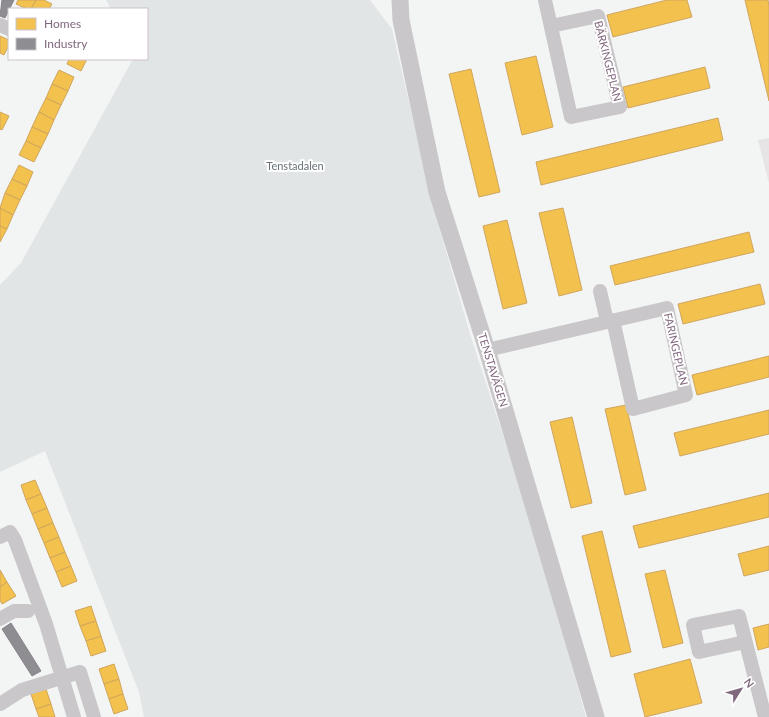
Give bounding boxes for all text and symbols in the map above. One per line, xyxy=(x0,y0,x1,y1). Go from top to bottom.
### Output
legend xyxy=(8,8,148,60)
text: Homes xyxy=(44,16,81,31)
street label: BÄRKINGEPLAN xyxy=(592,19,625,103)
text: Industry xyxy=(44,36,88,51)
park label: Tenstadalen xyxy=(266,159,324,172)
street label: FARINGEPLAN xyxy=(662,311,691,386)
street label: TENSTAVÄGEN xyxy=(476,331,511,408)
north arrow xyxy=(721,669,761,709)
text: N xyxy=(742,675,757,690)

